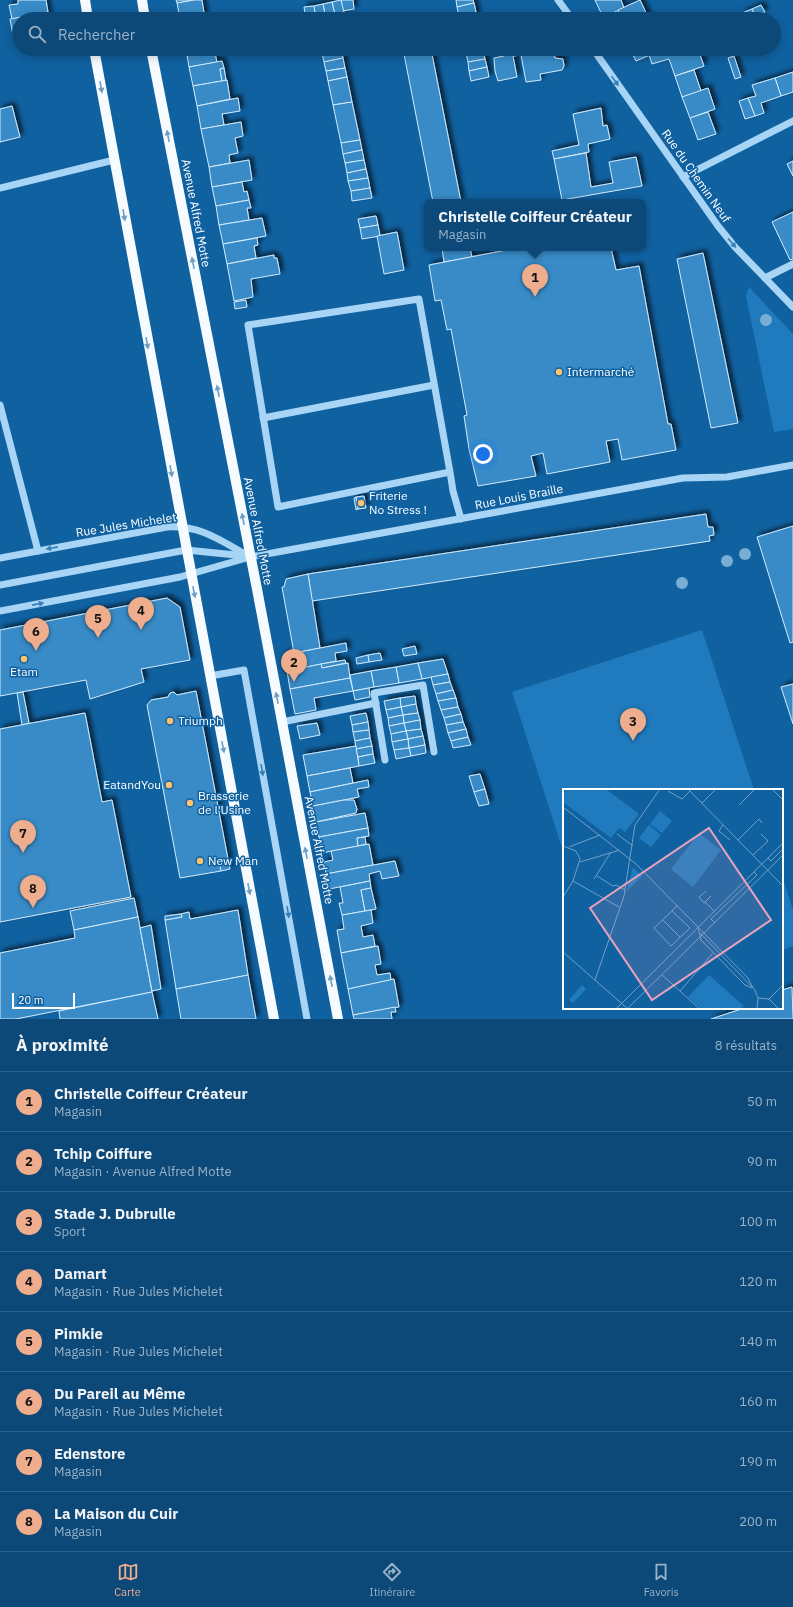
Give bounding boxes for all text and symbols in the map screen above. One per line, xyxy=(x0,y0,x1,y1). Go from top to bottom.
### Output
search box xyxy=(12,12,781,56)
icon: search xyxy=(26,23,48,45)
text: Rechercher xyxy=(58,25,135,44)
one-way arrow xyxy=(611,76,619,86)
one-way arrow xyxy=(98,81,104,93)
street label: Rue du Chemin Neuf xyxy=(659,126,734,225)
one-way arrow xyxy=(165,130,171,142)
street label: Avenue Alfred Motte xyxy=(179,158,214,269)
popup xyxy=(424,199,646,251)
text: Christelle Coiffeur Créateur xyxy=(438,207,632,226)
one-way arrow xyxy=(121,209,127,221)
text: Magasin xyxy=(438,226,486,243)
one-way arrow xyxy=(727,239,736,248)
one-way arrow xyxy=(190,257,196,270)
pin: 1 xyxy=(522,264,548,297)
one-way arrow xyxy=(145,337,151,349)
place label: Intermarché xyxy=(567,364,635,379)
marker: Intermarché xyxy=(554,367,564,377)
one-way arrow xyxy=(214,385,220,397)
your location xyxy=(473,444,493,464)
one-way arrow xyxy=(168,465,174,477)
street label: Avenue Alfred Motte xyxy=(241,476,276,587)
street label: Rue Louis Braille xyxy=(473,481,565,512)
place label: Friterie No Stress ! xyxy=(369,488,427,517)
marker: Friterie No Stress ! xyxy=(356,498,366,508)
street label: Rue Jules Michelet xyxy=(75,509,177,540)
one-way arrow xyxy=(239,512,245,525)
one-way arrow xyxy=(46,545,59,551)
one-way arrow xyxy=(191,586,197,598)
pin: 4 xyxy=(128,597,154,630)
one-way arrow xyxy=(32,601,44,607)
pin: 5 xyxy=(85,605,111,638)
pin: 6 xyxy=(23,618,49,651)
pin: 2 xyxy=(281,649,307,682)
marker: Etam xyxy=(19,654,29,664)
place label: Etam xyxy=(10,664,38,679)
one-way arrow xyxy=(274,692,280,704)
pin: 3 xyxy=(620,708,646,741)
place label: Triumph xyxy=(178,713,223,728)
marker: Triumph xyxy=(165,716,175,726)
one-way arrow xyxy=(220,741,226,753)
one-way arrow xyxy=(260,764,266,776)
place label: EatandYou xyxy=(103,777,161,792)
marker: EatandYou xyxy=(164,780,174,790)
place label: Brasserie de l'Usine xyxy=(198,788,251,817)
inset map xyxy=(563,789,783,1009)
street label: Avenue Alfred Motte xyxy=(302,795,337,906)
marker: Brasserie de l'Usine xyxy=(185,798,195,808)
pin: 7 xyxy=(10,820,36,853)
one-way arrow xyxy=(303,847,309,859)
place label: New Man xyxy=(208,853,258,868)
marker: New Man xyxy=(195,856,205,866)
pin: 8 xyxy=(20,875,46,908)
one-way arrow xyxy=(247,883,253,895)
one-way arrow xyxy=(285,906,291,918)
one-way arrow xyxy=(327,975,333,987)
scale bar xyxy=(12,991,75,1010)
text: 20 m xyxy=(18,993,43,1007)
text: À proximité xyxy=(16,1034,109,1056)
text: 8 résultats xyxy=(715,1037,777,1054)
text: Christelle Coiffeur Créateur xyxy=(54,1084,248,1103)
text: 1 xyxy=(25,1093,33,1110)
text: 50 m xyxy=(747,1093,777,1110)
text: Magasin xyxy=(54,1103,102,1120)
text: Tchip Coiffure xyxy=(54,1144,152,1163)
text: 2 xyxy=(25,1153,33,1170)
text: 90 m xyxy=(747,1153,777,1170)
text: Magasin · Avenue Alfred Motte xyxy=(54,1163,232,1180)
text: Stade J. Dubrulle xyxy=(54,1204,176,1223)
text: 3 xyxy=(25,1213,33,1230)
text: 100 m xyxy=(739,1213,777,1230)
text: Sport xyxy=(54,1223,86,1240)
text: Damart xyxy=(54,1264,107,1283)
text: 4 xyxy=(25,1273,33,1290)
text: 120 m xyxy=(739,1273,777,1290)
text: Magasin · Rue Jules Michelet xyxy=(54,1283,223,1300)
text: Pimkie xyxy=(54,1324,103,1343)
text: 5 xyxy=(25,1333,33,1350)
text: 140 m xyxy=(739,1333,777,1350)
text: Magasin · Rue Jules Michelet xyxy=(54,1343,223,1360)
text: Du Pareil au Même xyxy=(54,1384,185,1403)
text: 6 xyxy=(25,1393,33,1410)
text: 160 m xyxy=(739,1393,777,1410)
text: Magasin · Rue Jules Michelet xyxy=(54,1403,223,1420)
text: Edenstore xyxy=(54,1444,125,1463)
text: 7 xyxy=(25,1453,33,1470)
text: 190 m xyxy=(739,1453,777,1470)
text: Magasin xyxy=(54,1463,102,1480)
text: La Maison du Cuir xyxy=(54,1504,178,1523)
text: 8 xyxy=(25,1513,33,1530)
text: 200 m xyxy=(739,1513,777,1530)
text: Magasin xyxy=(54,1523,102,1540)
tab: Carte xyxy=(114,1561,141,1599)
tab: Itinéraire xyxy=(369,1561,415,1599)
tab: Favoris xyxy=(644,1561,679,1599)

